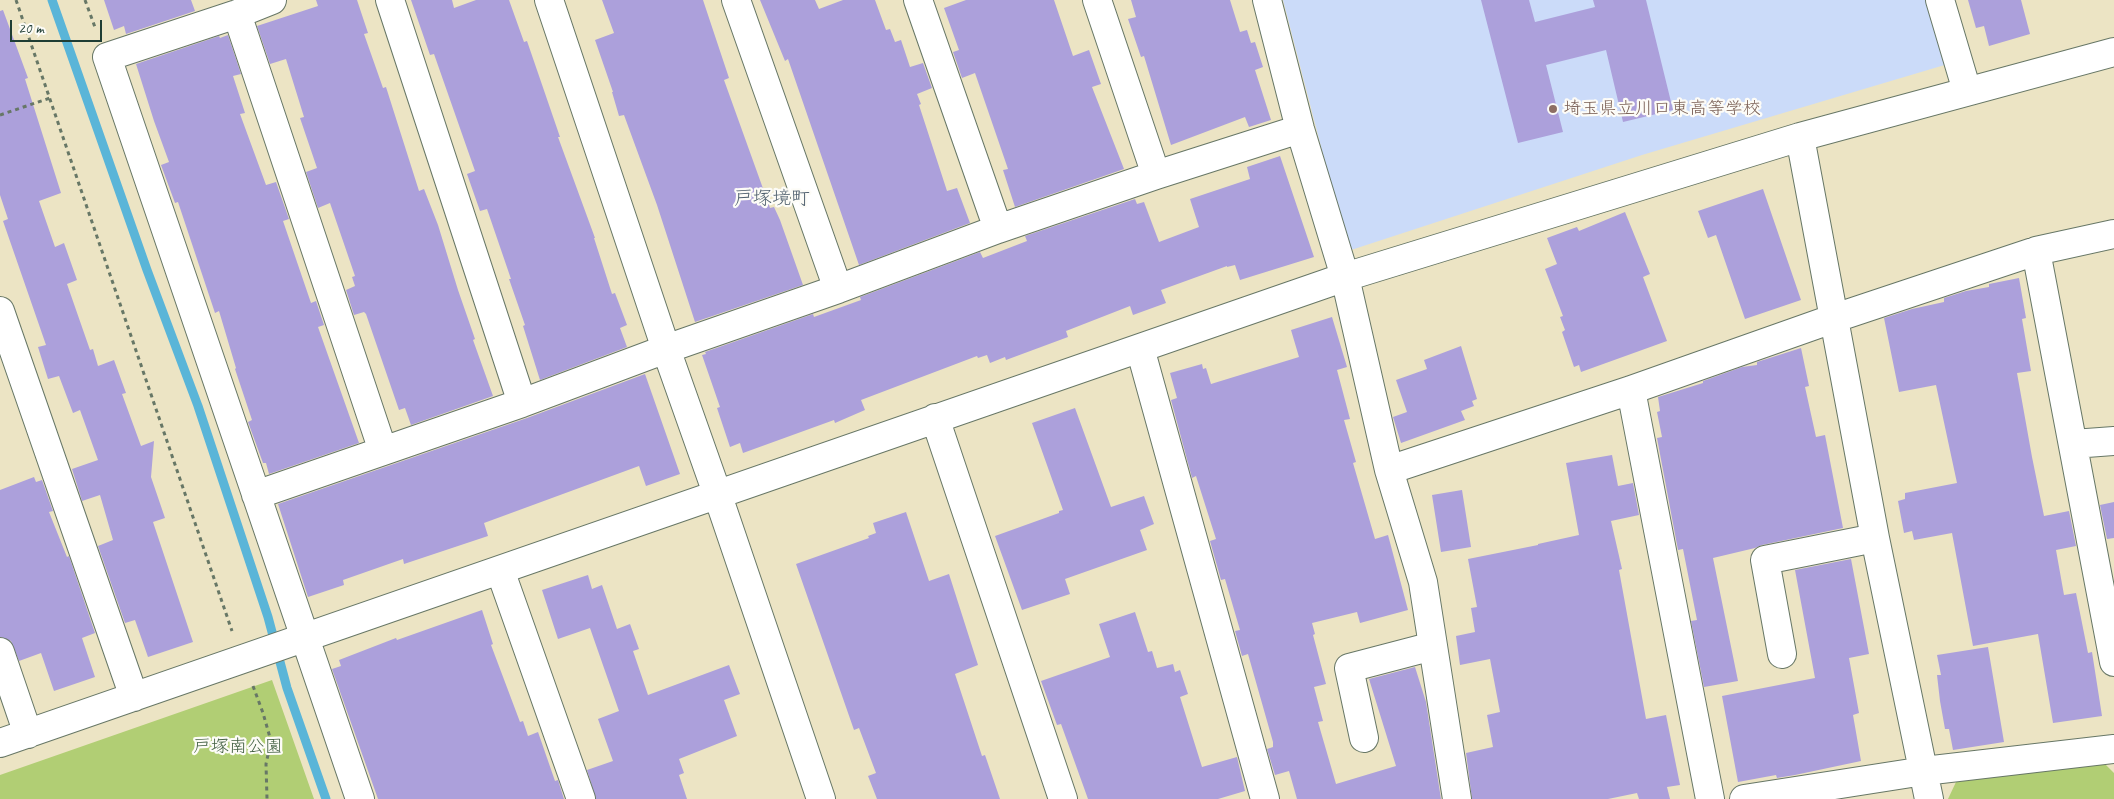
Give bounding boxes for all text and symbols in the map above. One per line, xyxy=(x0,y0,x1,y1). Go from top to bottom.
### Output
scale bar xyxy=(12,10,105,42)
text: 20 m xyxy=(18,19,44,38)
place label: 埼玉県立川口東高等学校 xyxy=(1563,98,1761,120)
marker: 埼玉県立川口東高等学校 xyxy=(1547,103,1559,115)
district label: 戸塚境町 xyxy=(734,188,810,210)
park label: 戸塚南公園 xyxy=(193,736,283,758)

